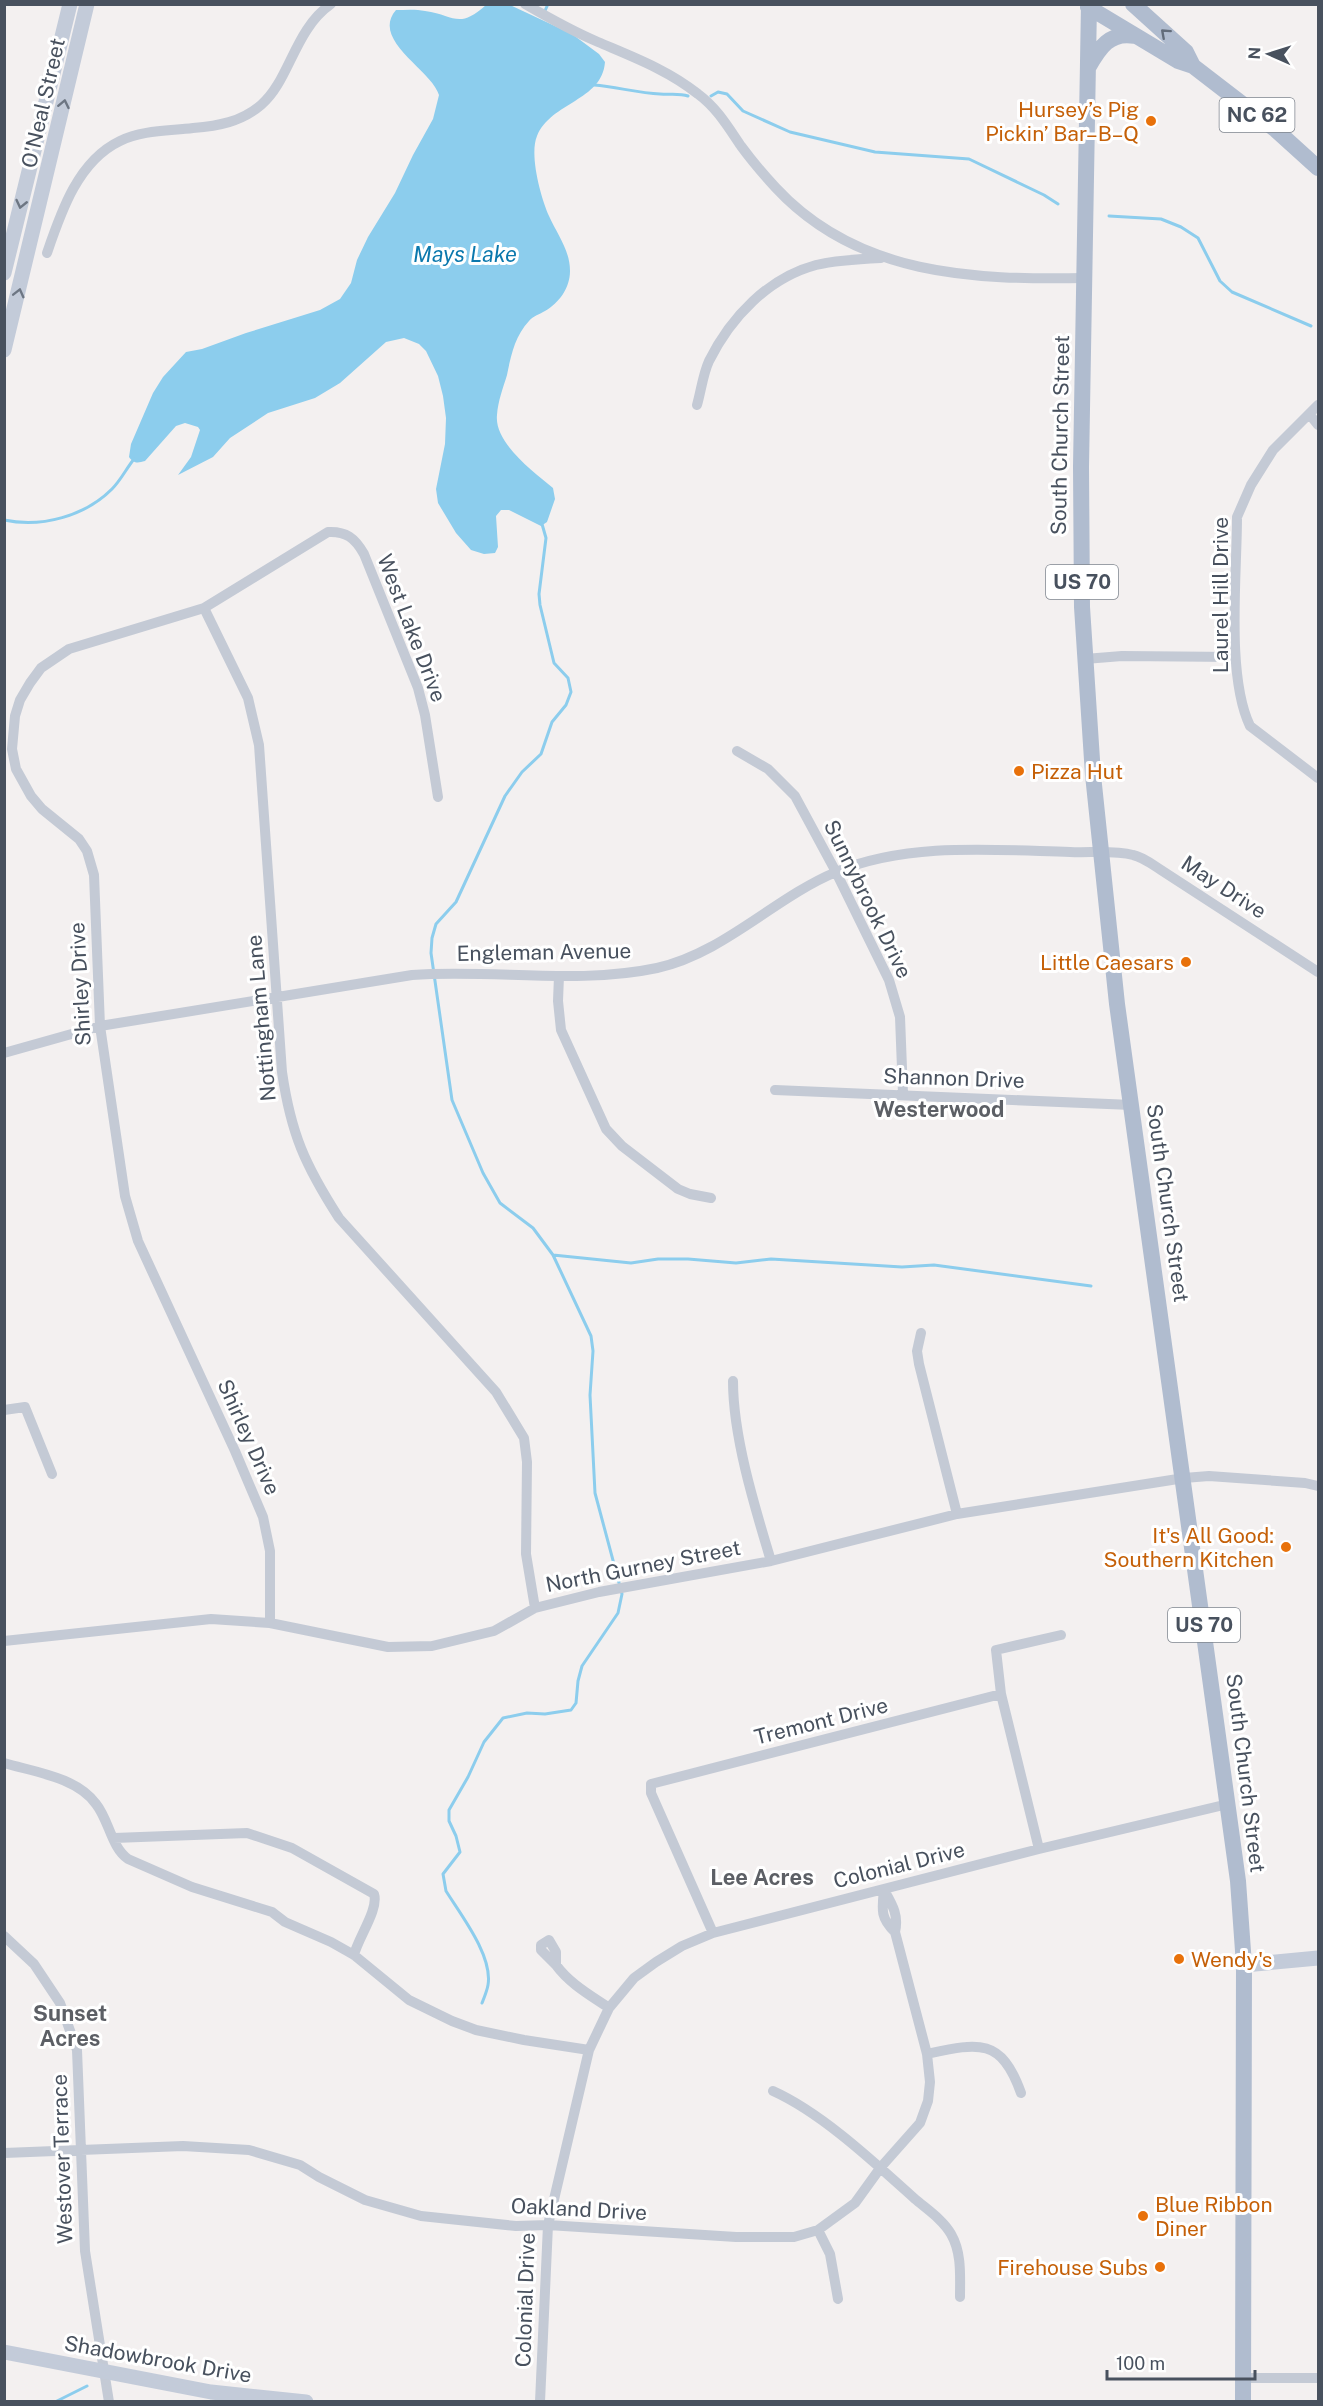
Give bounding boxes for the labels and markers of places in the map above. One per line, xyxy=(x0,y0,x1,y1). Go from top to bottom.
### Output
place label: Hursey’s Pig Pickin’ Bar–B–Q xyxy=(985,97,1139,146)
marker: Hursey’s Pig Pickin’ Bar–B–Q xyxy=(1144,114,1158,128)
place label: Pizza Hut xyxy=(1031,759,1123,784)
marker: Pizza Hut xyxy=(1012,764,1026,778)
place label: Little Caesars xyxy=(1040,950,1174,975)
marker: Little Caesars xyxy=(1179,955,1193,969)
place label: It's All Good: Southern Kitchen xyxy=(1103,1523,1274,1572)
marker: It's All Good: Southern Kitchen xyxy=(1279,1540,1293,1554)
place label: Wendy's xyxy=(1191,1947,1272,1972)
marker: Wendy's xyxy=(1172,1952,1186,1966)
place label: Blue Ribbon Diner xyxy=(1155,2192,1273,2241)
marker: Blue Ribbon Diner xyxy=(1136,2209,1150,2223)
place label: Firehouse Subs xyxy=(997,2255,1148,2280)
marker: Firehouse Subs xyxy=(1153,2260,1167,2274)

